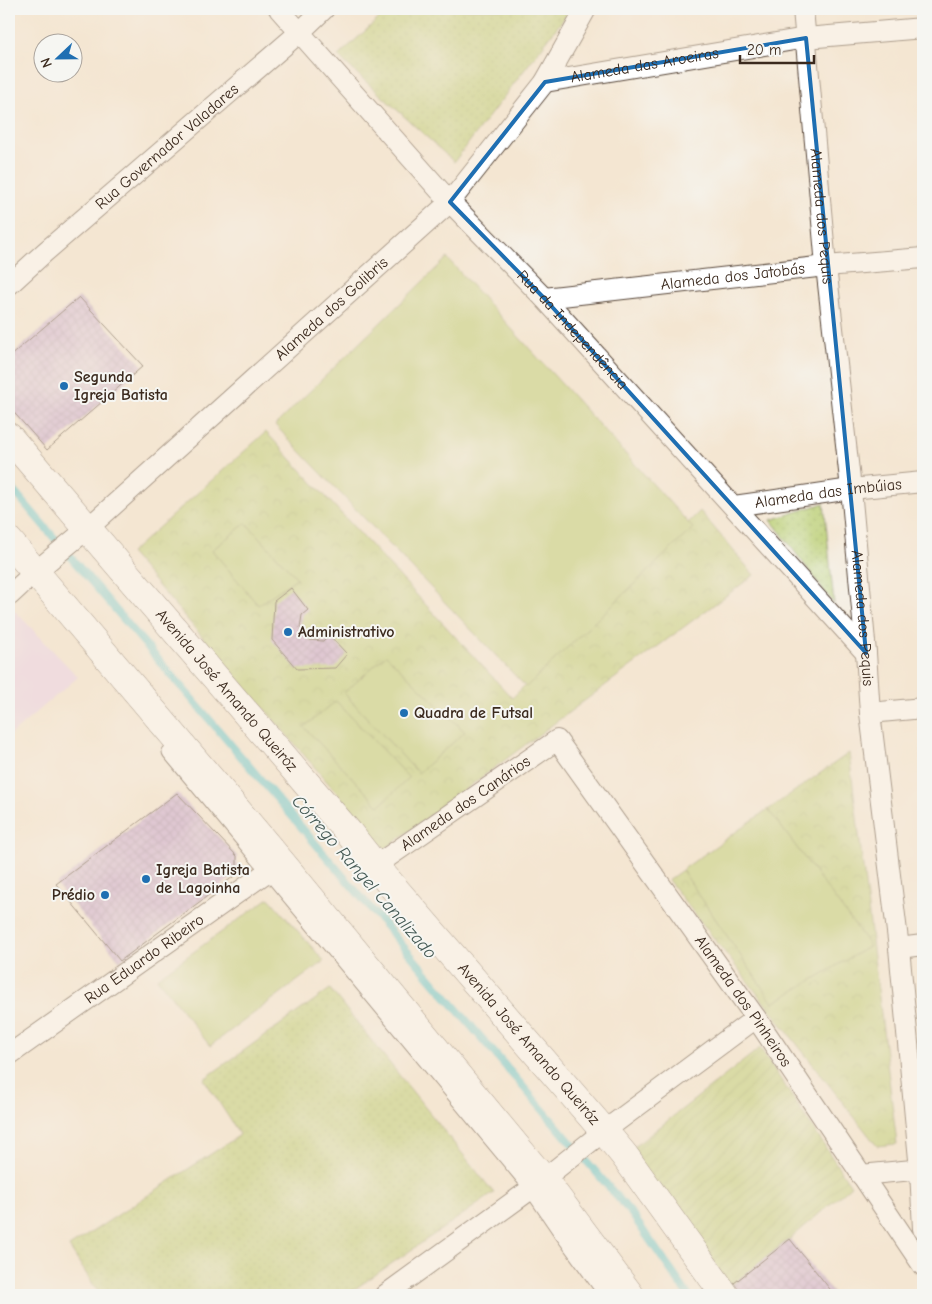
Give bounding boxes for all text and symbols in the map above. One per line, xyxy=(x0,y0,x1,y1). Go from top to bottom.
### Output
north arrow xyxy=(32,32,82,82)
scale bar xyxy=(740,32,813,64)
text: 20 m xyxy=(747,41,781,59)
street label: Alameda das Aroeiras xyxy=(569,44,720,87)
text: N xyxy=(37,55,56,70)
street label: Rua Governador Valadares xyxy=(92,80,242,213)
street label: Alameda dos Pequis xyxy=(806,147,837,285)
street label: Alameda dos Golibris xyxy=(271,253,392,364)
street label: Alameda dos Jatobás xyxy=(660,259,806,294)
street label: Rua da Independência xyxy=(513,267,632,393)
place label: Segunda Igreja Batista xyxy=(74,368,168,404)
marker: Segunda Igreja Batista xyxy=(58,380,70,392)
street label: Alameda das Imbúias xyxy=(753,475,903,512)
street label: Alameda dos Pequis xyxy=(848,549,877,687)
street label: Avenida José Amando Queiróz xyxy=(152,606,301,775)
place label: Administrativo xyxy=(298,623,394,641)
marker: Administrativo xyxy=(282,626,294,638)
place label: Quadra de Futsal xyxy=(414,704,533,722)
marker: Quadra de Futsal xyxy=(398,707,410,719)
street label: Alameda dos Canários xyxy=(397,752,534,854)
water label: Córrego Rangel Canalizado xyxy=(287,791,441,963)
place label: Igreja Batista de Lagoinha xyxy=(156,861,250,897)
marker: Igreja Batista de Lagoinha xyxy=(140,873,152,885)
place label: Prédio xyxy=(52,886,95,904)
marker: Prédio xyxy=(99,889,111,901)
street label: Rua Eduardo Ribeiro xyxy=(81,910,208,1007)
street label: Alameda dos Pinheiros xyxy=(691,932,795,1070)
street label: Avenida José Amando Queiróz xyxy=(454,959,604,1128)

